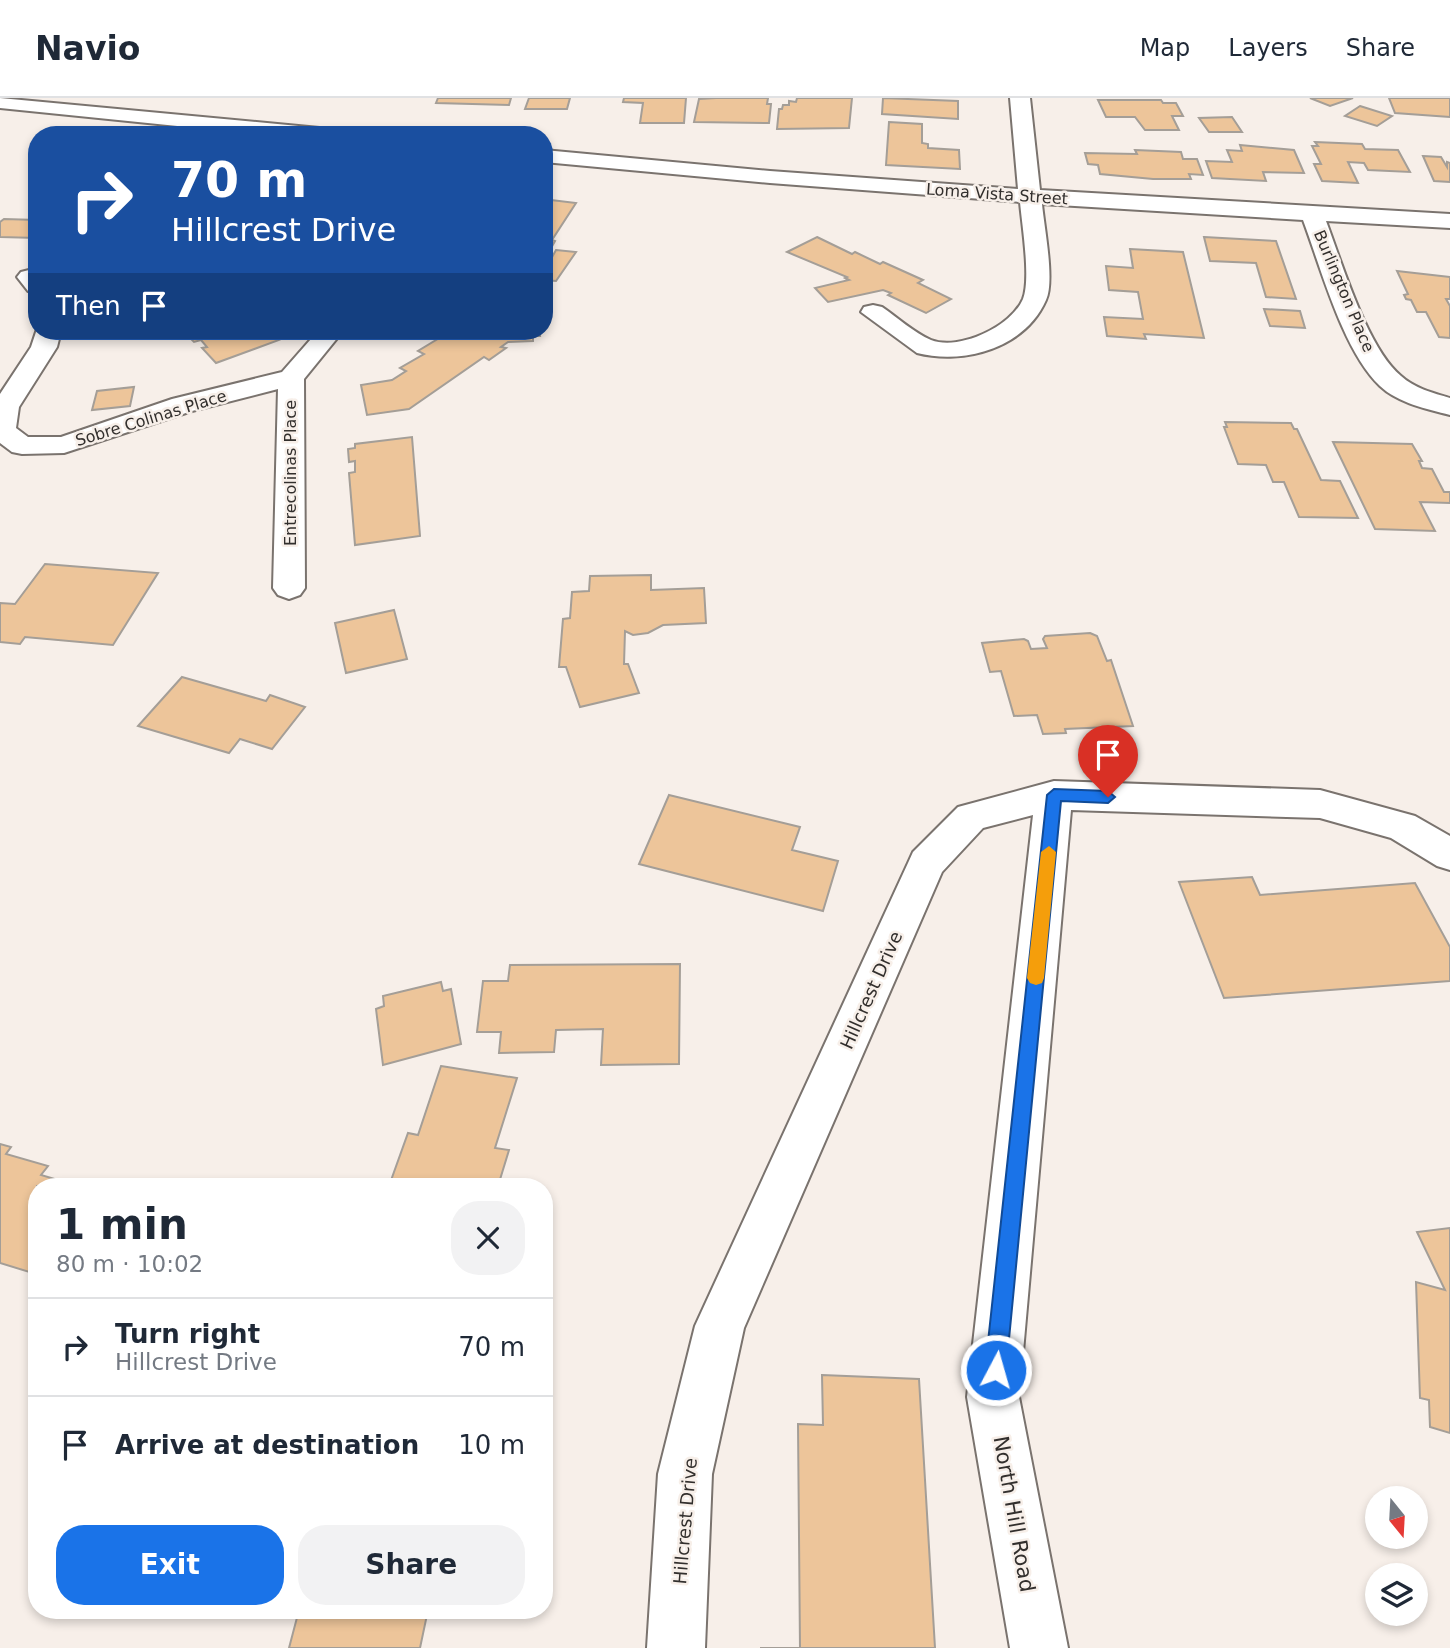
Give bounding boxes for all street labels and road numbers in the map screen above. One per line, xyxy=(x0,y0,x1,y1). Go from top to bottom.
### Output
street label: Loma Vista Street xyxy=(925,180,1069,208)
street label: Burlington Place xyxy=(1310,227,1378,355)
street label: Sobre Colinas Place xyxy=(73,386,229,450)
street label: Entrecolinas Place xyxy=(281,400,300,546)
street label: Hillcrest Drive xyxy=(836,928,906,1052)
street label: North Hill Road xyxy=(988,1434,1040,1594)
street label: Hillcrest Drive xyxy=(669,1457,701,1585)

